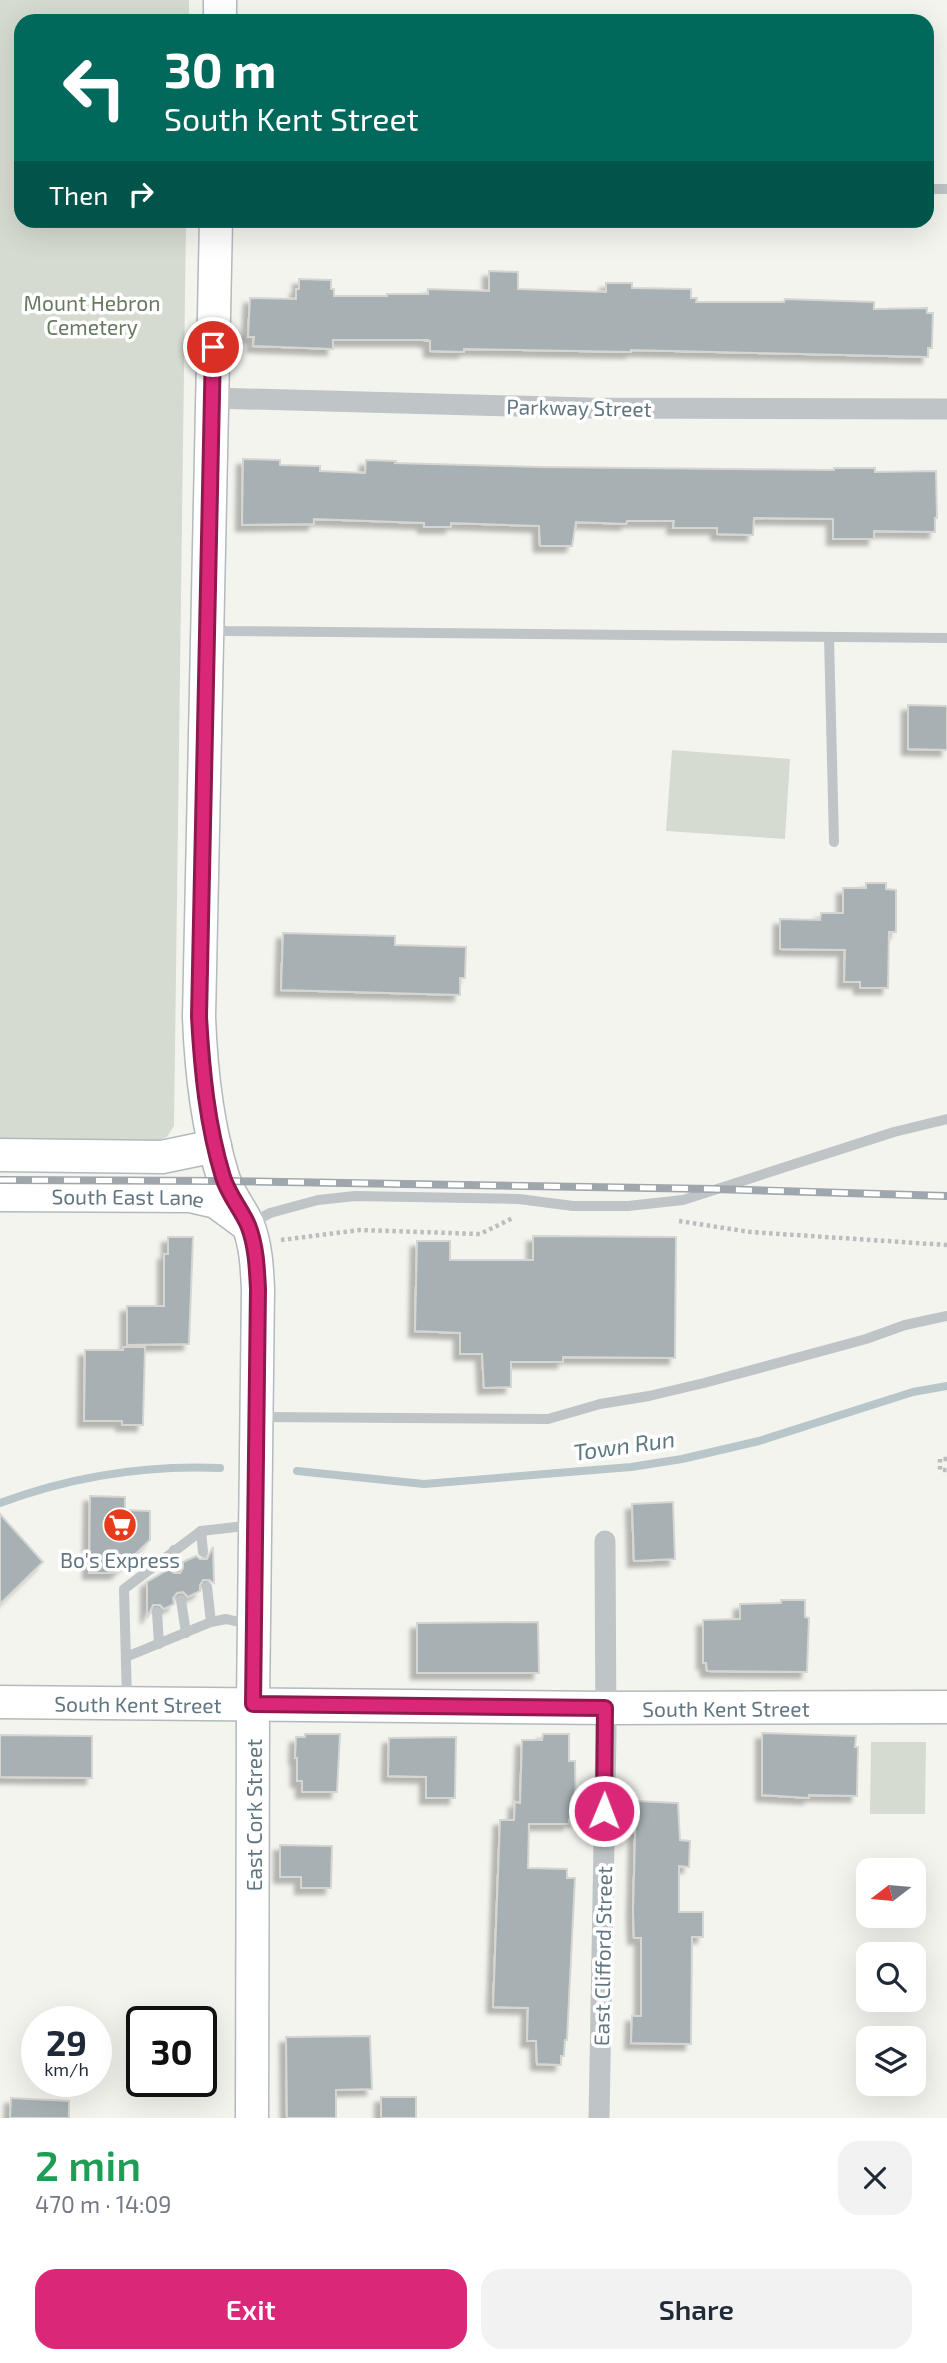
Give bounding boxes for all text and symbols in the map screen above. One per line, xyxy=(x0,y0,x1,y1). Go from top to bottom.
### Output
text: 30 m xyxy=(164,39,276,98)
icon: left xyxy=(49,42,140,133)
text: South Kent Street xyxy=(164,99,419,137)
icon: right xyxy=(122,175,160,213)
text: Then xyxy=(49,179,108,210)
park label: Mount Hebron Cemetery xyxy=(24,290,160,339)
pin xyxy=(183,317,243,377)
icon: arrive xyxy=(194,328,232,366)
street label: Parkway Street xyxy=(506,393,652,421)
street label: South East Lane xyxy=(51,1183,207,1211)
water label: Town Run xyxy=(571,1424,677,1466)
supermarket icon: Bo's Express xyxy=(101,1506,139,1544)
place label: Bo's Express xyxy=(60,1547,180,1572)
street label: South Kent Street xyxy=(54,1690,222,1717)
street label: South Kent Street xyxy=(642,1695,810,1720)
street label: East Cork Street xyxy=(241,1739,266,1891)
position arrow xyxy=(567,1774,641,1848)
north arrow xyxy=(856,1858,926,1928)
map controls xyxy=(856,1858,926,2096)
street label: East Clifford Street xyxy=(588,1866,616,2046)
button: search xyxy=(856,1942,926,2012)
speed limit sign: 30 xyxy=(126,2006,217,2097)
text: 29 xyxy=(46,2021,87,2063)
button: layers xyxy=(856,2026,926,2096)
text: km/h xyxy=(44,2058,89,2080)
text: 2 min xyxy=(35,2139,141,2189)
button: close xyxy=(838,2141,912,2215)
text: 470 m · 14:09 xyxy=(35,2190,172,2218)
button: Exit xyxy=(35,2269,467,2349)
button: Share xyxy=(481,2269,912,2349)

